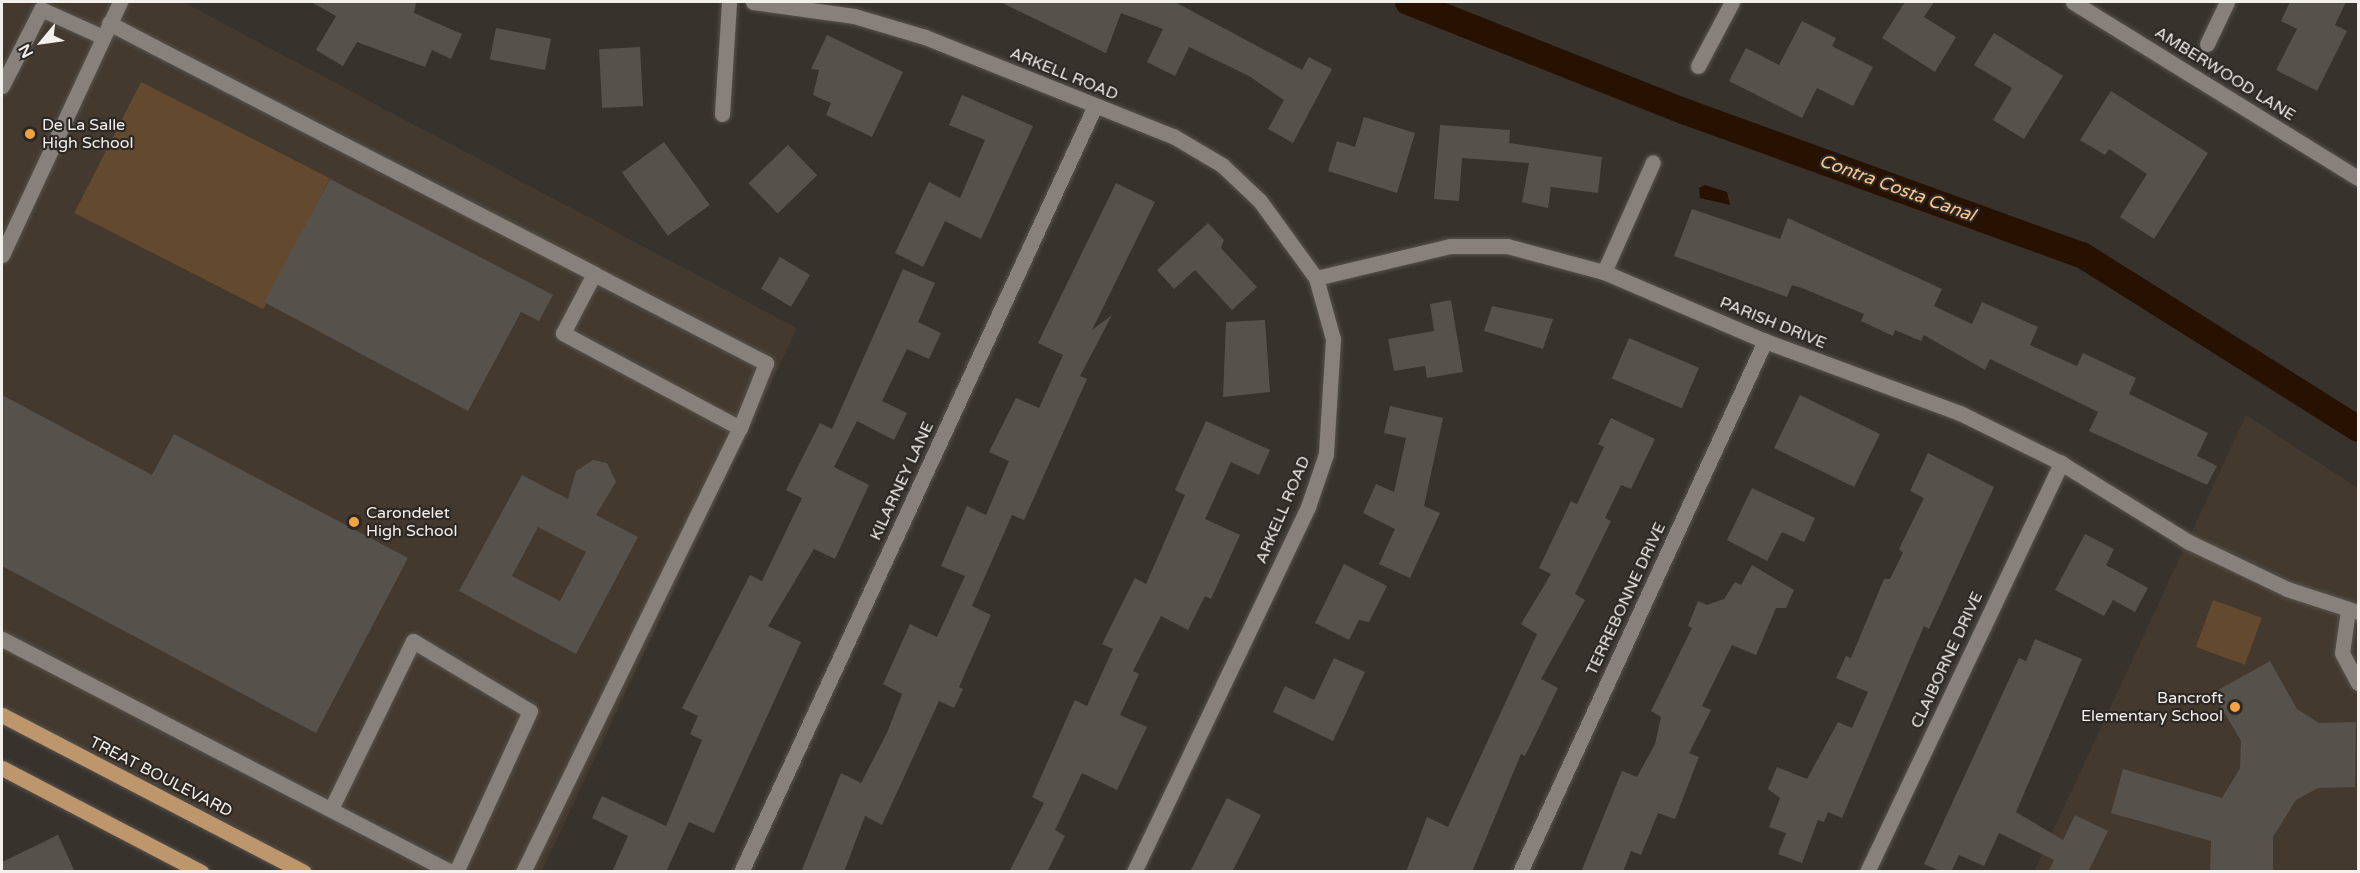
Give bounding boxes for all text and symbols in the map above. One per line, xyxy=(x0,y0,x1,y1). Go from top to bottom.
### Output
north arrow xyxy=(12,12,72,72)
street label: AMBERWOOD LANE xyxy=(2151,23,2299,125)
text: N xyxy=(14,40,38,61)
street label: ARKELL ROAD xyxy=(1007,44,1121,104)
place label: De La Salle High School xyxy=(42,115,133,153)
marker: De La Salle High School xyxy=(23,127,37,141)
water label: Contra Costa Canal xyxy=(1816,150,1978,226)
street label: PARISH DRIVE xyxy=(1717,293,1829,353)
street label: KILARNEY LANE xyxy=(866,419,938,543)
street label: ARKELL ROAD xyxy=(1252,453,1314,567)
place label: Carondelet High School xyxy=(366,503,457,541)
marker: Carondelet High School xyxy=(347,515,361,529)
street label: TERREBONNE DRIVE xyxy=(1582,520,1670,678)
street label: CLAIBORNE DRIVE xyxy=(1907,589,1987,731)
place label: Bancroft Elementary School xyxy=(2081,688,2223,726)
marker: Bancroft Elementary School xyxy=(2228,700,2242,714)
street label: TREAT BOULEVARD xyxy=(86,733,236,821)

